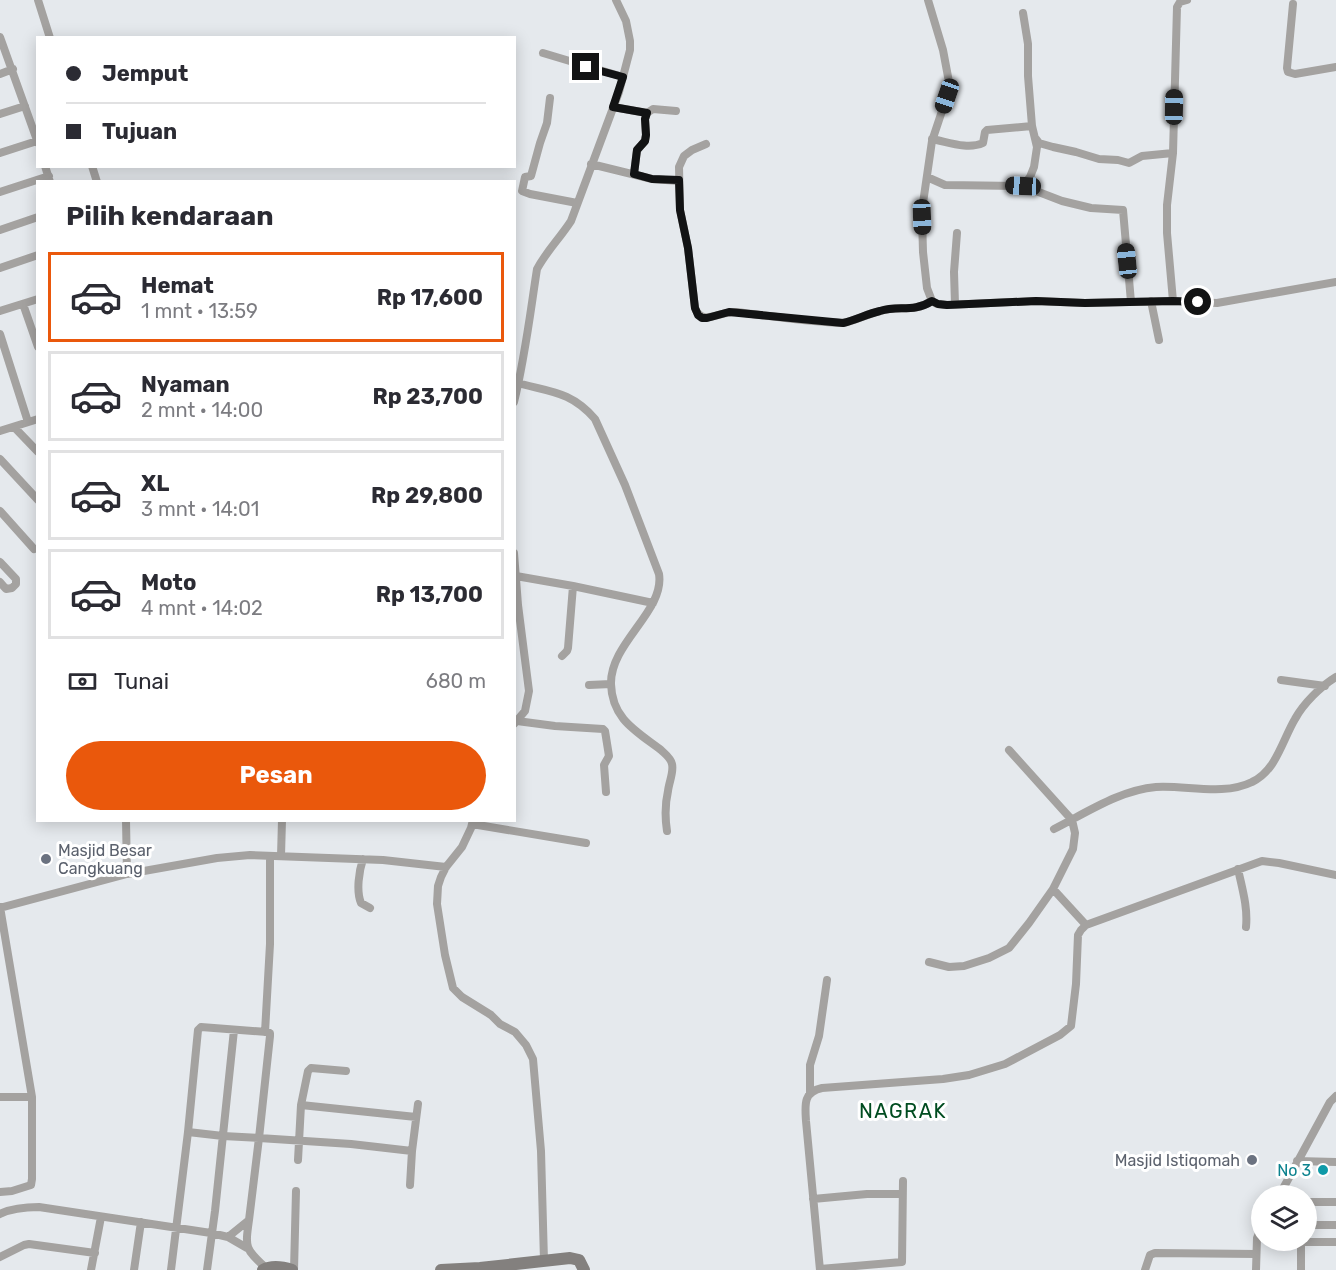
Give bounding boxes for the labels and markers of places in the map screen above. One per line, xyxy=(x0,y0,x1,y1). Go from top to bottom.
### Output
place label: Masjid Besar Cangkuang xyxy=(58,841,152,878)
marker: Masjid Besar Cangkuang xyxy=(39,852,53,866)
place label: Masjid Istiqomah xyxy=(1115,1151,1240,1170)
marker: Masjid Istiqomah xyxy=(1245,1153,1259,1167)
place label: No 3 xyxy=(1277,1161,1311,1180)
marker: No 3 xyxy=(1316,1163,1330,1177)

